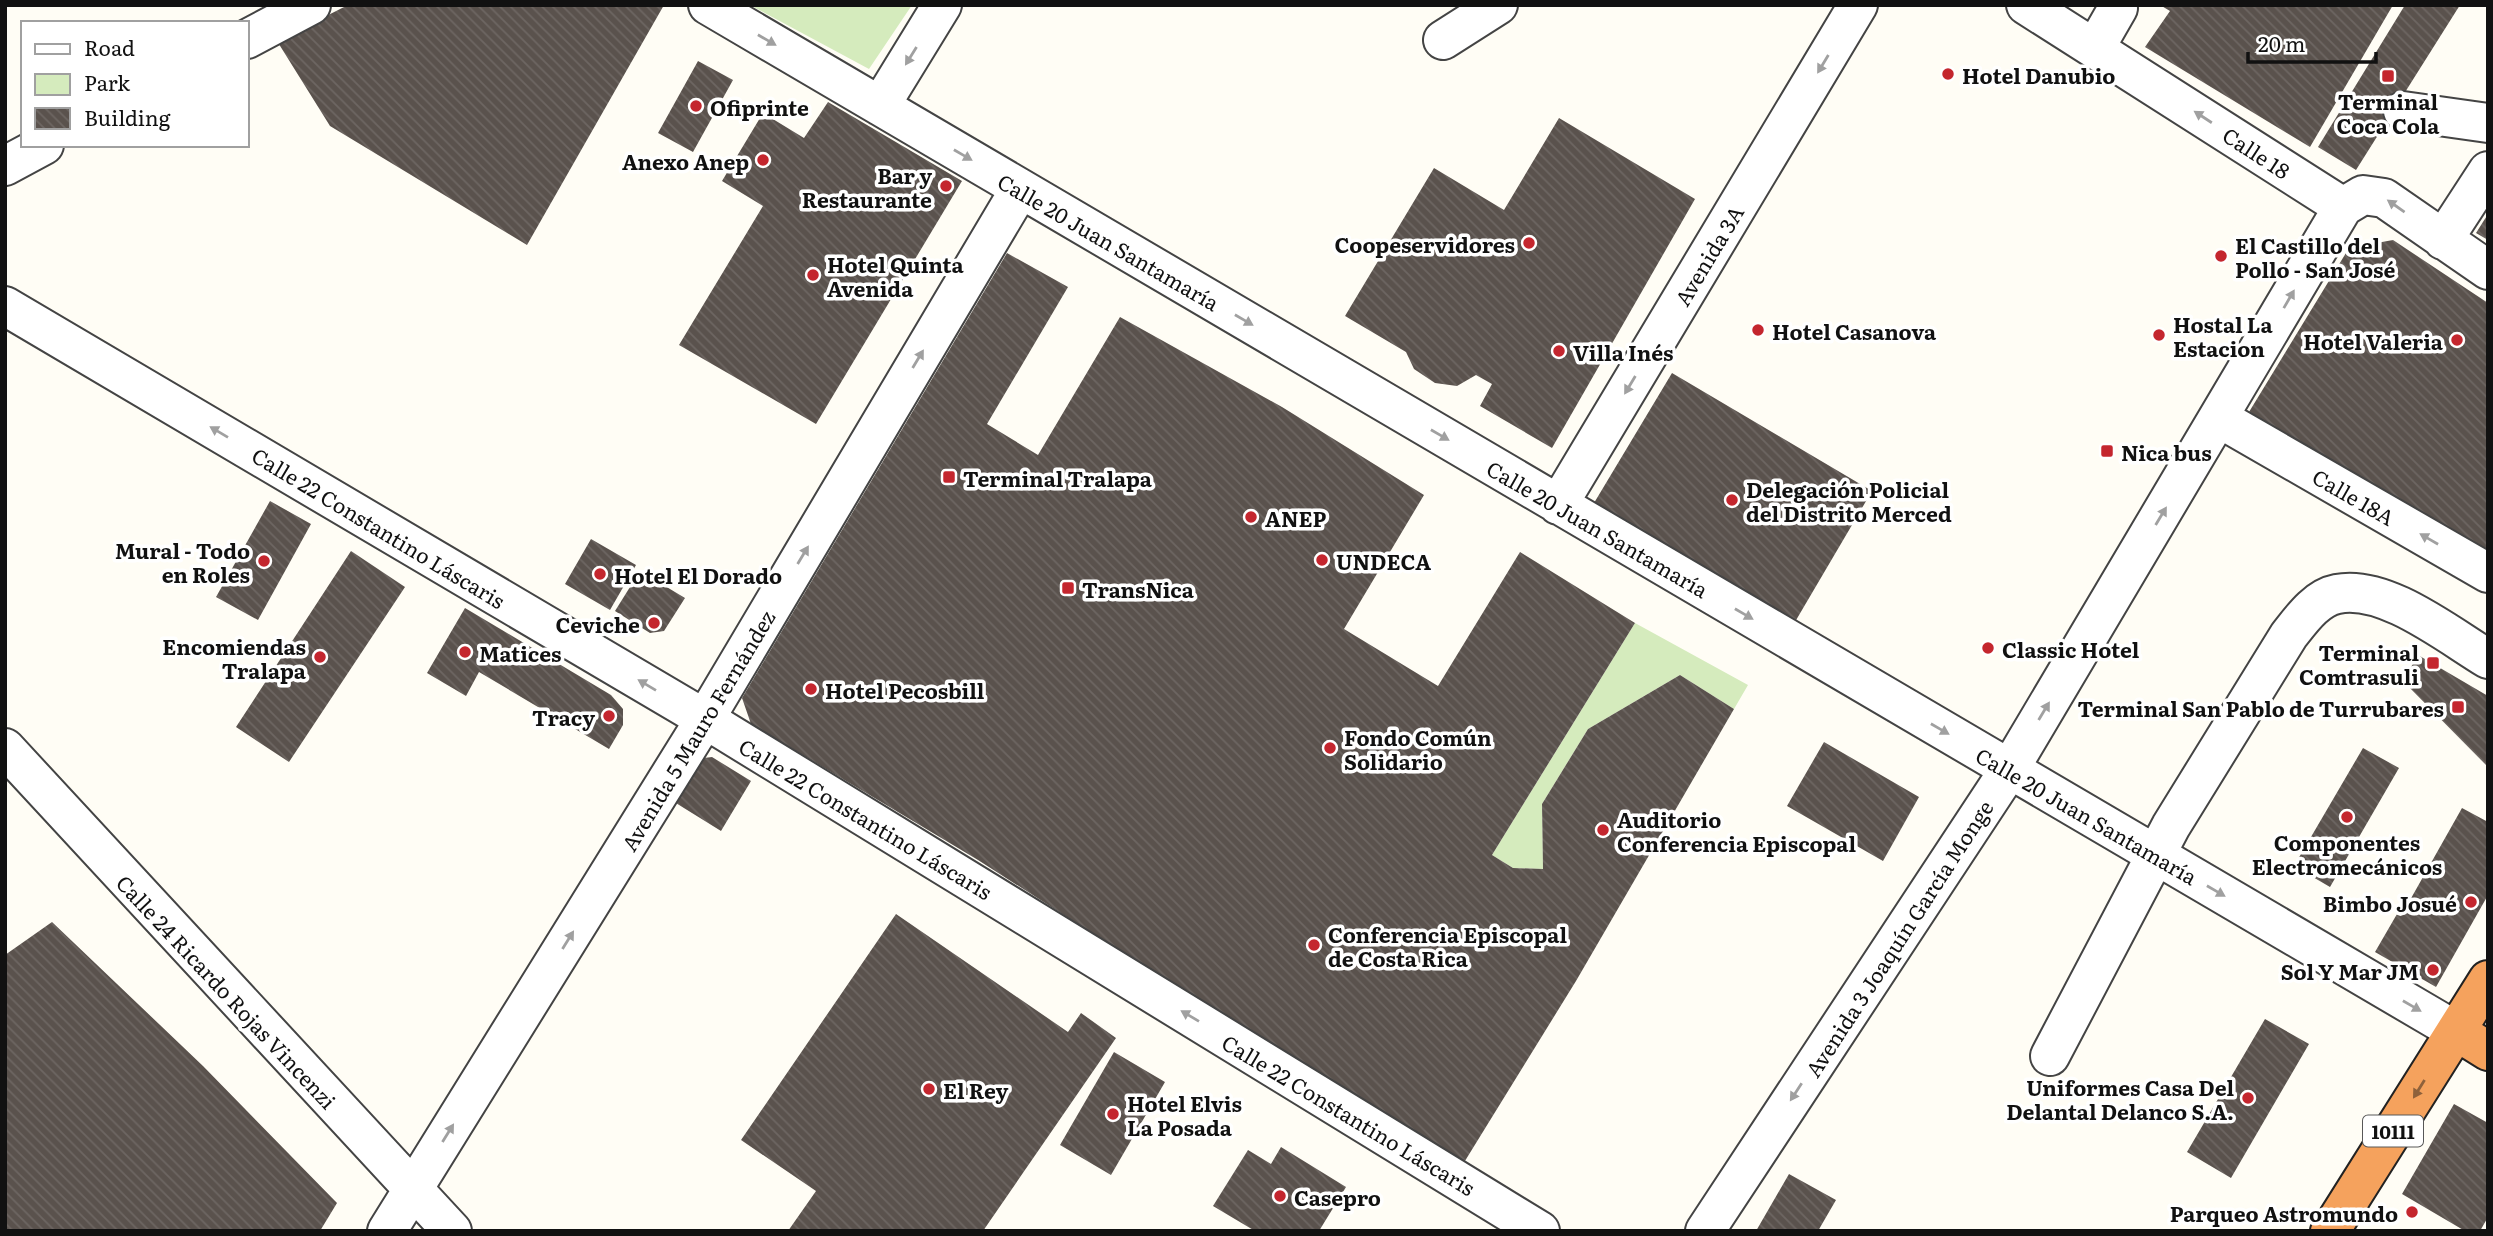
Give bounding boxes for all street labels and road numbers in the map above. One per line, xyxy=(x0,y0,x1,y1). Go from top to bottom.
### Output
street label: Calle 18 xyxy=(2217,119,2297,185)
street label: Calle 20 Juan Santamaría xyxy=(992,165,1226,318)
street label: Avenida 3A xyxy=(1666,198,1750,311)
street label: Calle 22 Constantino Láscaris xyxy=(247,439,511,615)
street label: Calle 20 Juan Santamaría xyxy=(1481,452,1715,605)
street label: Calle 18A xyxy=(2307,460,2401,532)
street label: Avenida 5 Mauro Fernández xyxy=(613,604,781,856)
street label: Calle 22 Constantino Láscaris xyxy=(734,730,998,906)
street label: Calle 20 Juan Santamaría xyxy=(1970,739,2204,892)
street label: Avenida 3 Joaquín García Monge xyxy=(1797,793,1999,1083)
street label: Calle 24 Ricardo Rojas Vincenzi xyxy=(110,867,344,1115)
street label: Calle 22 Constantino Láscaris xyxy=(1217,1026,1481,1202)
road number: 10111 xyxy=(2363,1116,2423,1147)

